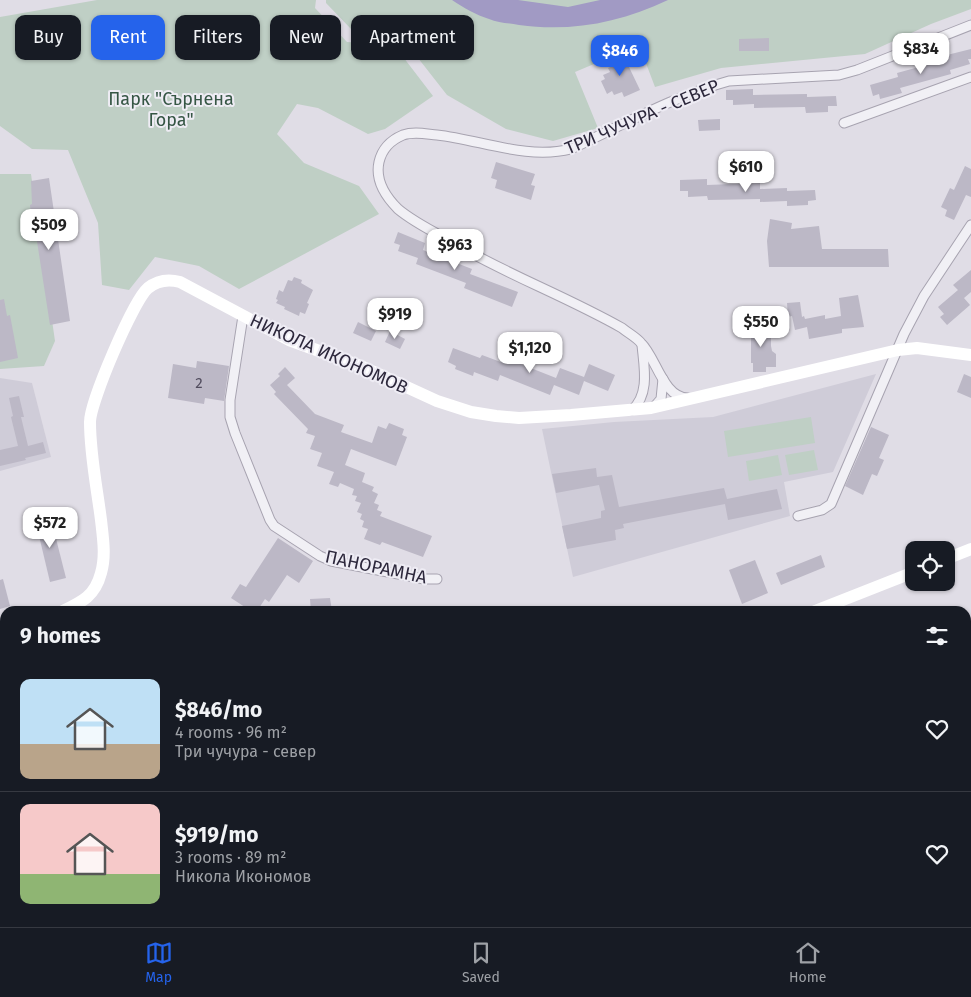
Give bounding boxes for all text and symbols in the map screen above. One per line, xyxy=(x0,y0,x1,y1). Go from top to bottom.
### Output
chip: Buy xyxy=(15,15,81,60)
chip: Rent xyxy=(91,15,165,60)
chip: Filters xyxy=(175,15,260,60)
chip: New xyxy=(270,15,341,60)
chip: Apartment xyxy=(351,15,474,60)
pin: $834 xyxy=(891,32,951,75)
pin: $846 xyxy=(590,34,650,77)
text: $834 xyxy=(903,39,939,58)
text: $846 xyxy=(602,41,638,60)
street label: ТРИ ЧУЧУРА - СЕВЕР xyxy=(562,75,722,159)
park label: Парк "Сърнена Гора" xyxy=(108,88,234,131)
pin: $610 xyxy=(716,150,776,193)
text: $610 xyxy=(729,157,763,176)
pin: $509 xyxy=(19,208,79,251)
text: $509 xyxy=(31,215,67,234)
pin: $963 xyxy=(425,228,485,271)
text: $963 xyxy=(438,235,472,254)
pin: $919 xyxy=(365,298,425,340)
text: $919 xyxy=(378,304,412,323)
pin: $550 xyxy=(731,306,791,348)
street label: НИКОЛА ИКОНОМОВ xyxy=(246,309,412,399)
text: $550 xyxy=(743,312,779,331)
pin: $1,120 xyxy=(489,332,571,374)
text: $1,120 xyxy=(509,338,551,357)
house number: 2 xyxy=(195,374,203,392)
pin: $572 xyxy=(20,506,80,549)
text: $572 xyxy=(34,513,66,532)
map controls xyxy=(905,541,955,591)
button: locate xyxy=(905,541,955,591)
street label: ПАНОРАМНА xyxy=(323,545,430,589)
icon: filters xyxy=(923,622,951,650)
text: 9 homes xyxy=(20,623,101,649)
text: $846/mo xyxy=(175,697,262,723)
icon: home xyxy=(60,699,120,759)
icon: heart xyxy=(923,715,951,743)
text: 4 rooms · 96 m² xyxy=(175,723,287,742)
text: Три чучура - север xyxy=(175,742,316,761)
text: $919/mo xyxy=(175,822,259,848)
icon: home xyxy=(60,824,120,884)
icon: heart xyxy=(923,840,951,868)
text: 3 rooms · 89 m² xyxy=(175,848,286,867)
text: Никола Икономов xyxy=(175,867,311,886)
tab: Map xyxy=(145,939,173,986)
tab: Saved xyxy=(462,939,500,986)
tab: Home xyxy=(789,939,826,986)

